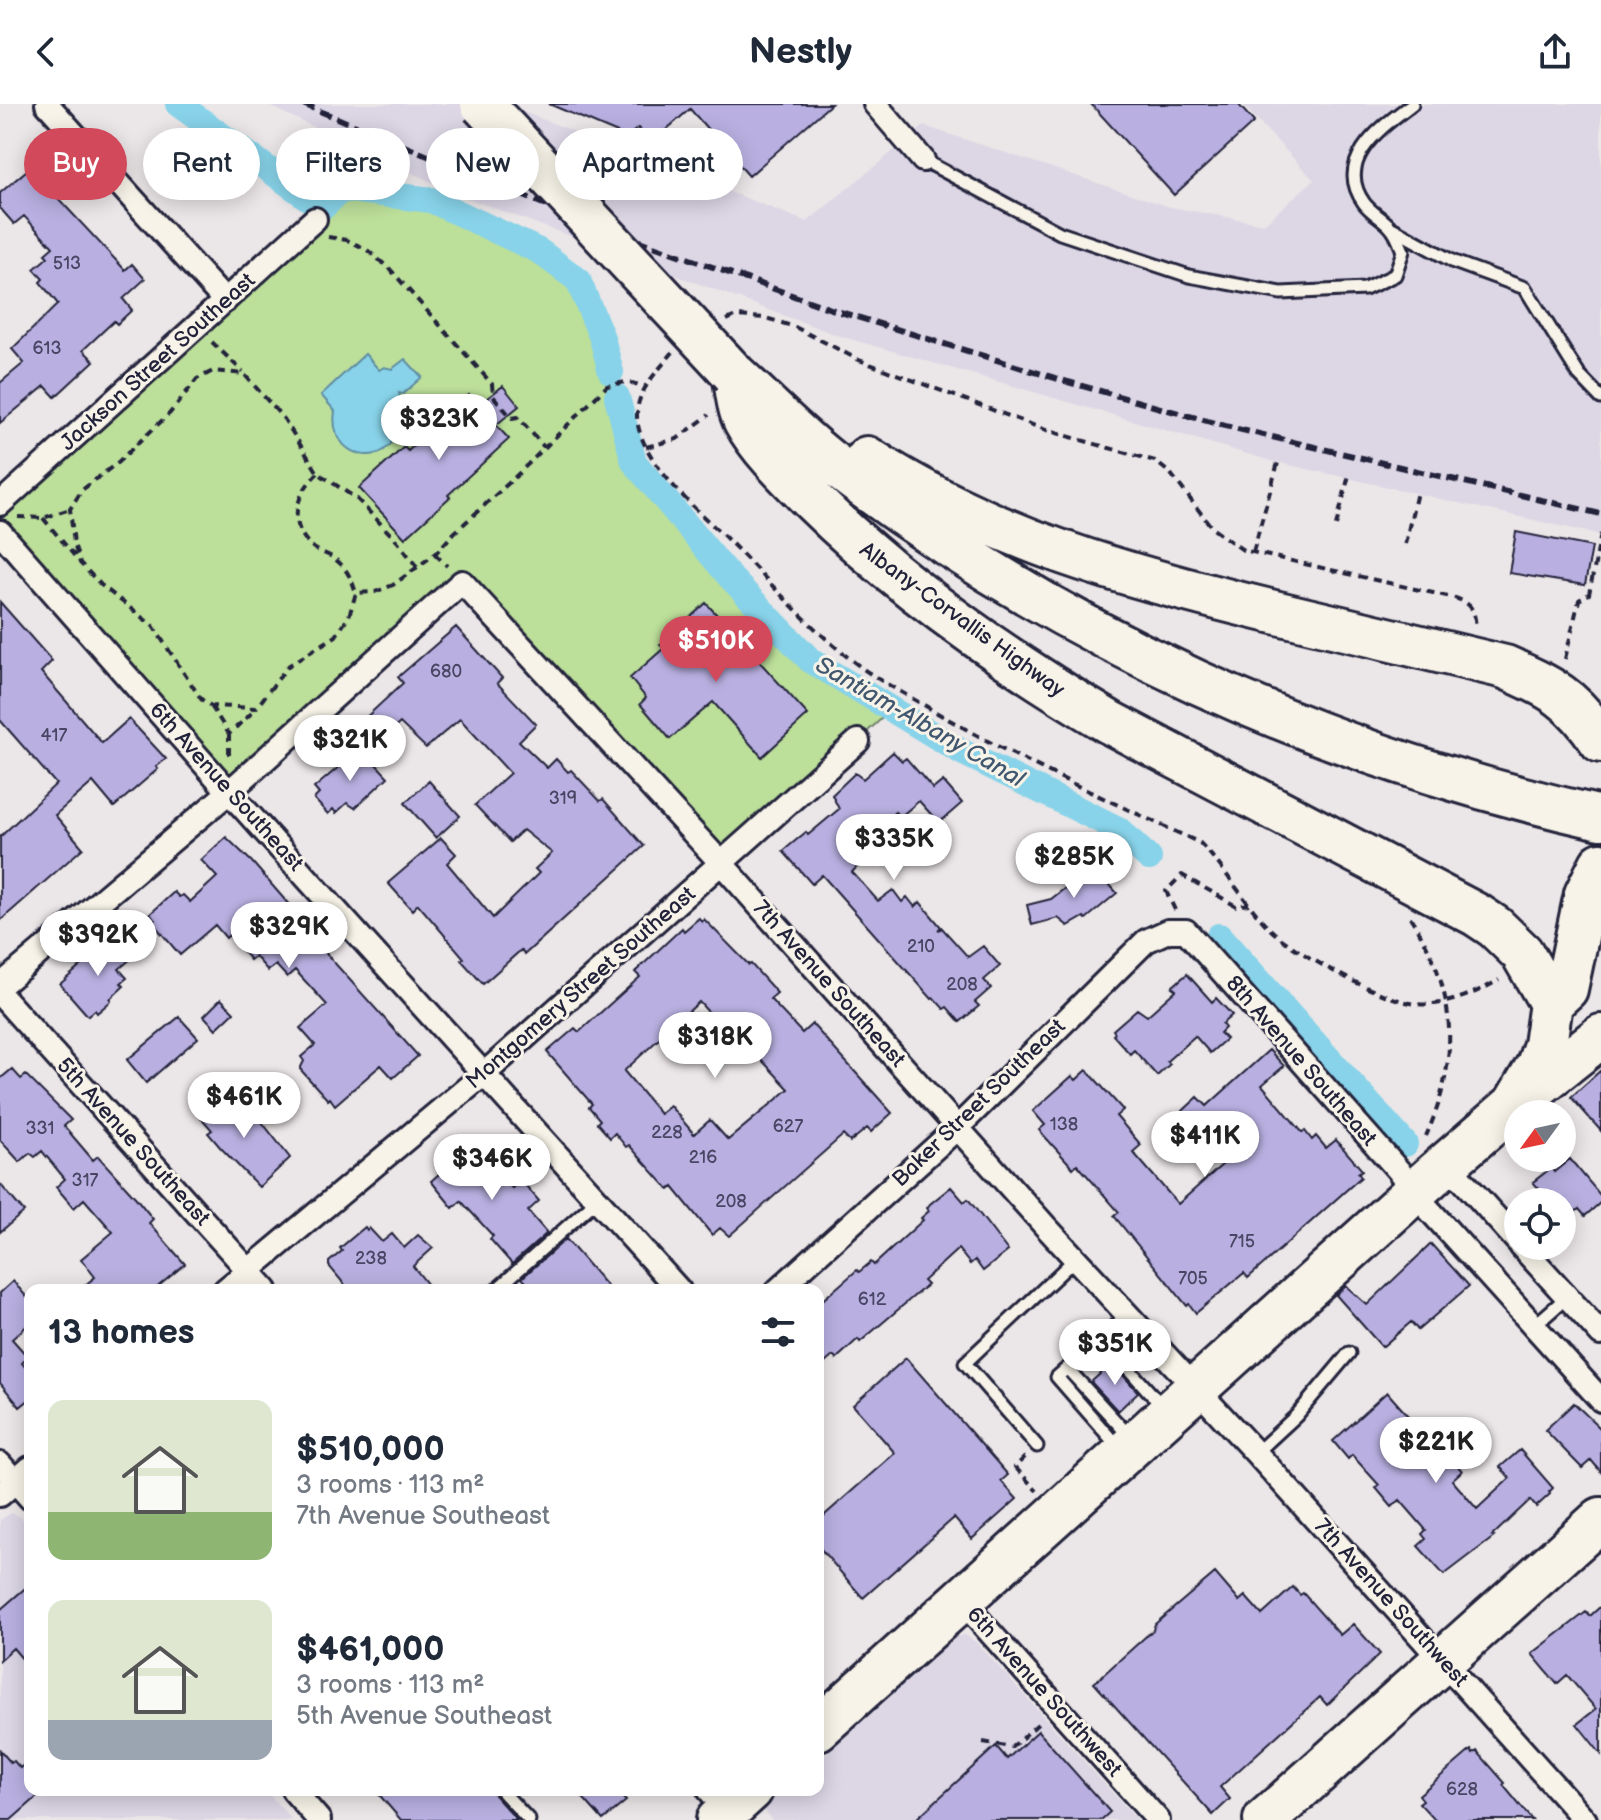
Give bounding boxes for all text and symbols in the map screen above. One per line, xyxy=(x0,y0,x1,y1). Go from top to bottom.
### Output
icon: back xyxy=(24,30,68,74)
icon: share xyxy=(1533,30,1577,74)
text: Nestly xyxy=(749,31,852,74)
chip: Buy xyxy=(24,128,127,200)
chip: Rent xyxy=(143,128,260,200)
chip: Filters xyxy=(276,128,410,200)
chip: New xyxy=(426,128,539,200)
chip: Apartment xyxy=(555,128,743,200)
house number: 513 xyxy=(53,253,81,274)
street label: Jackson Street Southeast xyxy=(55,267,261,457)
house number: 613 xyxy=(32,338,62,359)
pin: $323K xyxy=(383,394,495,462)
text: $323K xyxy=(399,404,479,435)
street label: Albany-Corvallis Highway xyxy=(854,536,1070,704)
pin: $510K xyxy=(660,616,772,684)
text: $510K xyxy=(678,626,754,657)
water label: Santiam-Albany Canal xyxy=(810,650,1031,794)
house number: 680 xyxy=(430,661,462,682)
street label: 6th Avenue Southeast xyxy=(143,697,309,877)
pin: $321K xyxy=(294,715,406,783)
house number: 417 xyxy=(41,725,68,746)
text: $321K xyxy=(312,725,388,756)
house number: 319 xyxy=(549,788,577,809)
pin: $335K xyxy=(838,814,950,882)
text: $335K xyxy=(854,824,934,855)
pin: $285K xyxy=(1018,832,1130,900)
text: $285K xyxy=(1033,842,1115,873)
street label: Montgomery Street Southeast xyxy=(461,881,701,1095)
street label: 7th Avenue Southeast xyxy=(747,895,911,1073)
pin: $329K xyxy=(233,902,345,970)
pin: $392K xyxy=(42,910,154,978)
text: $329K xyxy=(249,912,329,943)
text: $392K xyxy=(58,920,138,951)
house number: 210 xyxy=(907,936,935,957)
street label: 8th Avenue Southeast xyxy=(1220,970,1383,1152)
house number: 208 xyxy=(946,974,978,995)
pin: $318K xyxy=(659,1012,771,1080)
street label: Baker Street Southeast xyxy=(887,1013,1071,1193)
text: $318K xyxy=(677,1022,753,1053)
street label: 5th Avenue Southeast xyxy=(50,1052,216,1232)
pin: $461K xyxy=(188,1072,300,1140)
text: $461K xyxy=(206,1082,282,1113)
north arrow xyxy=(1504,1100,1576,1172)
map controls xyxy=(1504,1100,1576,1260)
pin: $411K xyxy=(1149,1111,1261,1179)
house number: 138 xyxy=(1050,1114,1078,1135)
house number: 627 xyxy=(773,1116,803,1137)
house number: 331 xyxy=(25,1118,55,1139)
text: $411K xyxy=(1169,1121,1241,1152)
house number: 228 xyxy=(651,1122,683,1143)
pin: $346K xyxy=(436,1134,548,1202)
text: $346K xyxy=(451,1144,533,1175)
house number: 216 xyxy=(689,1147,717,1168)
house number: 317 xyxy=(72,1170,99,1191)
button: locate xyxy=(1504,1188,1576,1260)
house number: 208 xyxy=(715,1191,747,1212)
house number: 715 xyxy=(1229,1231,1255,1252)
house number: 238 xyxy=(355,1248,387,1269)
house number: 705 xyxy=(1178,1268,1208,1289)
house number: 612 xyxy=(858,1289,887,1310)
icon: filters xyxy=(756,1310,800,1354)
text: 13 homes xyxy=(48,1312,195,1353)
pin: $351K xyxy=(1059,1319,1171,1387)
text: $351K xyxy=(1077,1329,1153,1360)
pin: $221K xyxy=(1380,1417,1492,1485)
text: $221K xyxy=(1398,1427,1474,1458)
text: $510,000 xyxy=(296,1429,445,1470)
icon: home xyxy=(112,1432,208,1528)
text: 3 rooms · 113 m² xyxy=(296,1470,485,1501)
text: 7th Avenue Southeast xyxy=(296,1501,550,1532)
street label: 7th Avenue Southwest xyxy=(1308,1513,1474,1693)
street label: 6th Avenue Southwest xyxy=(961,1601,1128,1783)
text: $461,000 xyxy=(296,1629,444,1670)
icon: home xyxy=(112,1632,208,1728)
text: 3 rooms · 113 m² xyxy=(296,1670,485,1701)
text: 5th Avenue Southeast xyxy=(296,1701,552,1732)
house number: 628 xyxy=(1446,1779,1478,1800)

